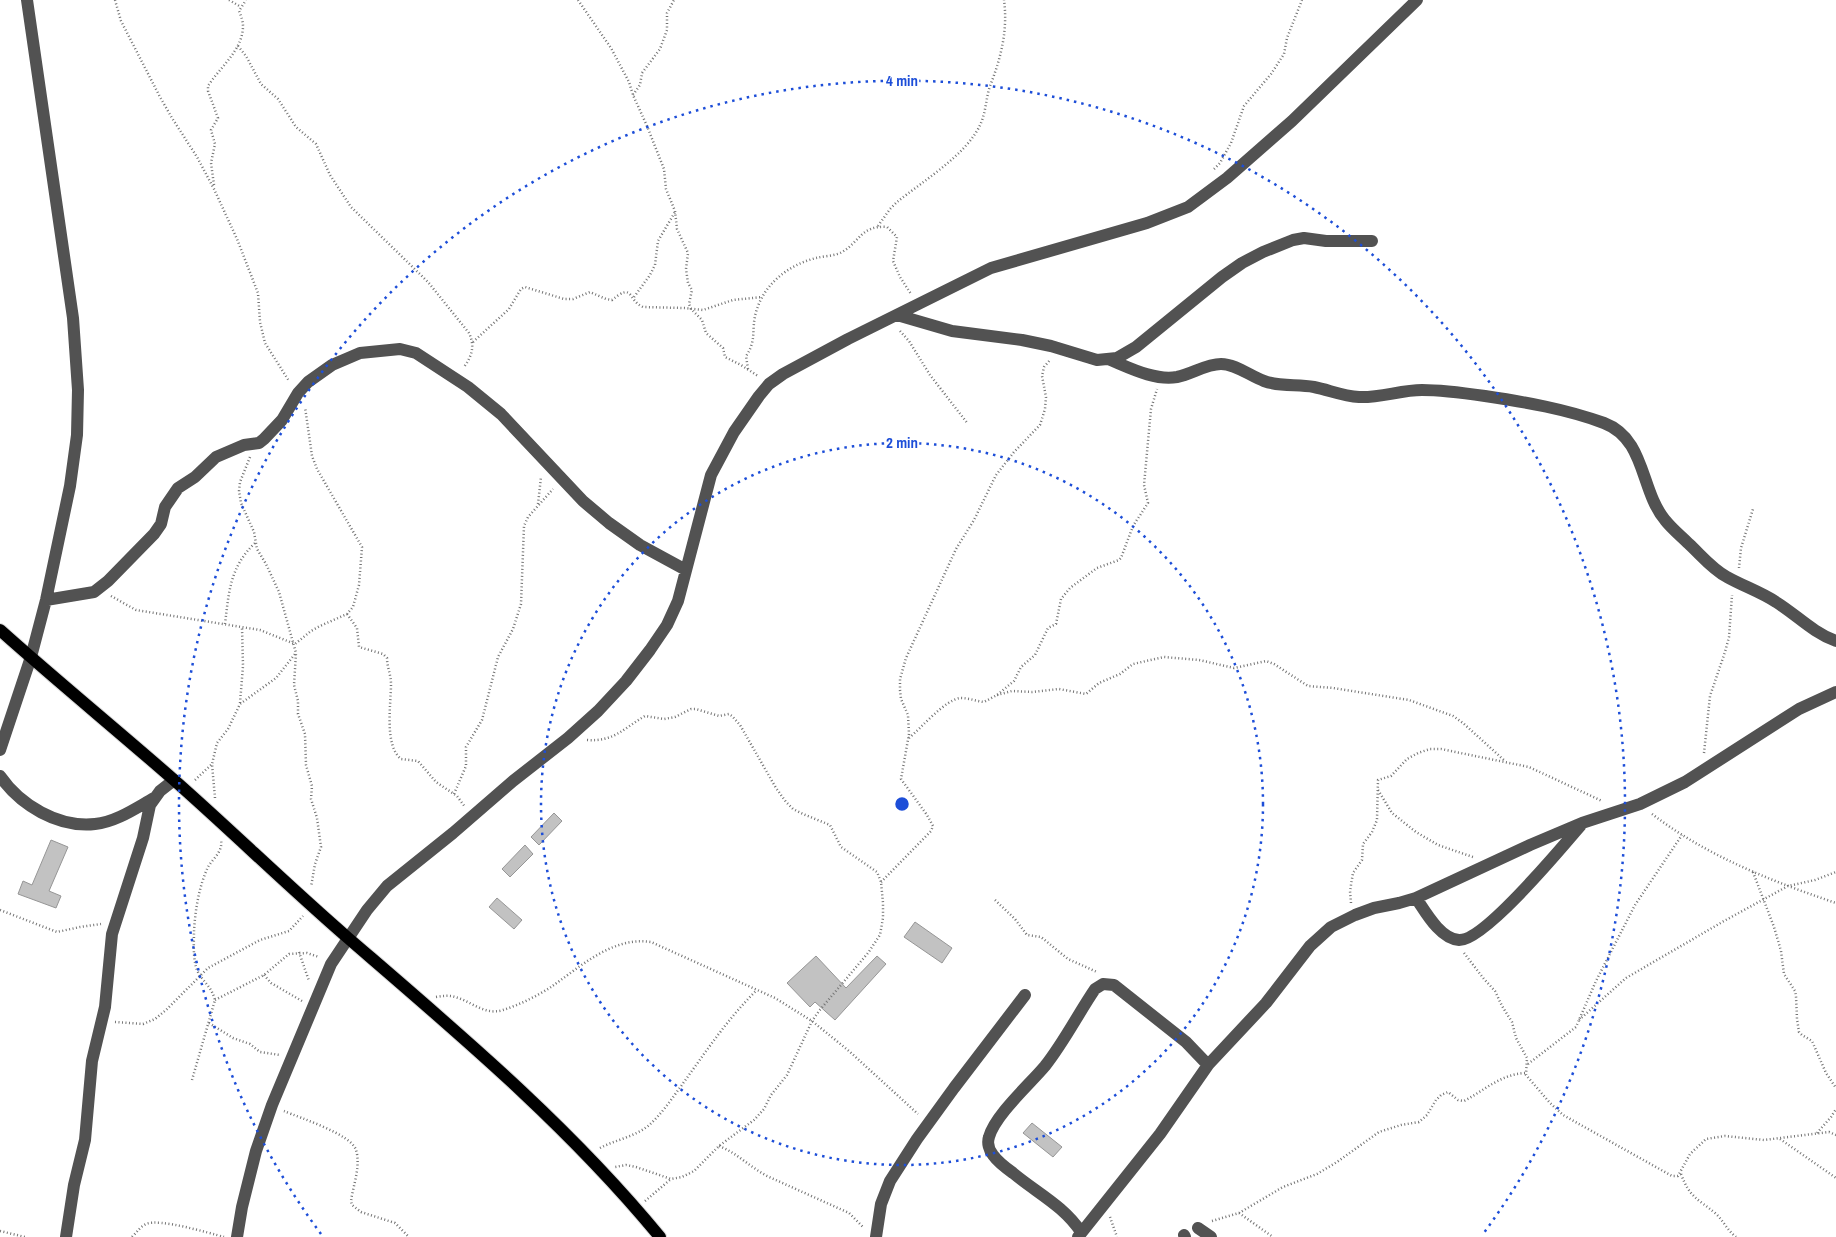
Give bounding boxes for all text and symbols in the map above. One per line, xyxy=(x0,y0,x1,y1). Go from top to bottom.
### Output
text: 4 min xyxy=(886,70,918,91)
text: 2 min xyxy=(886,432,918,453)
centre of rings xyxy=(893,795,911,813)

